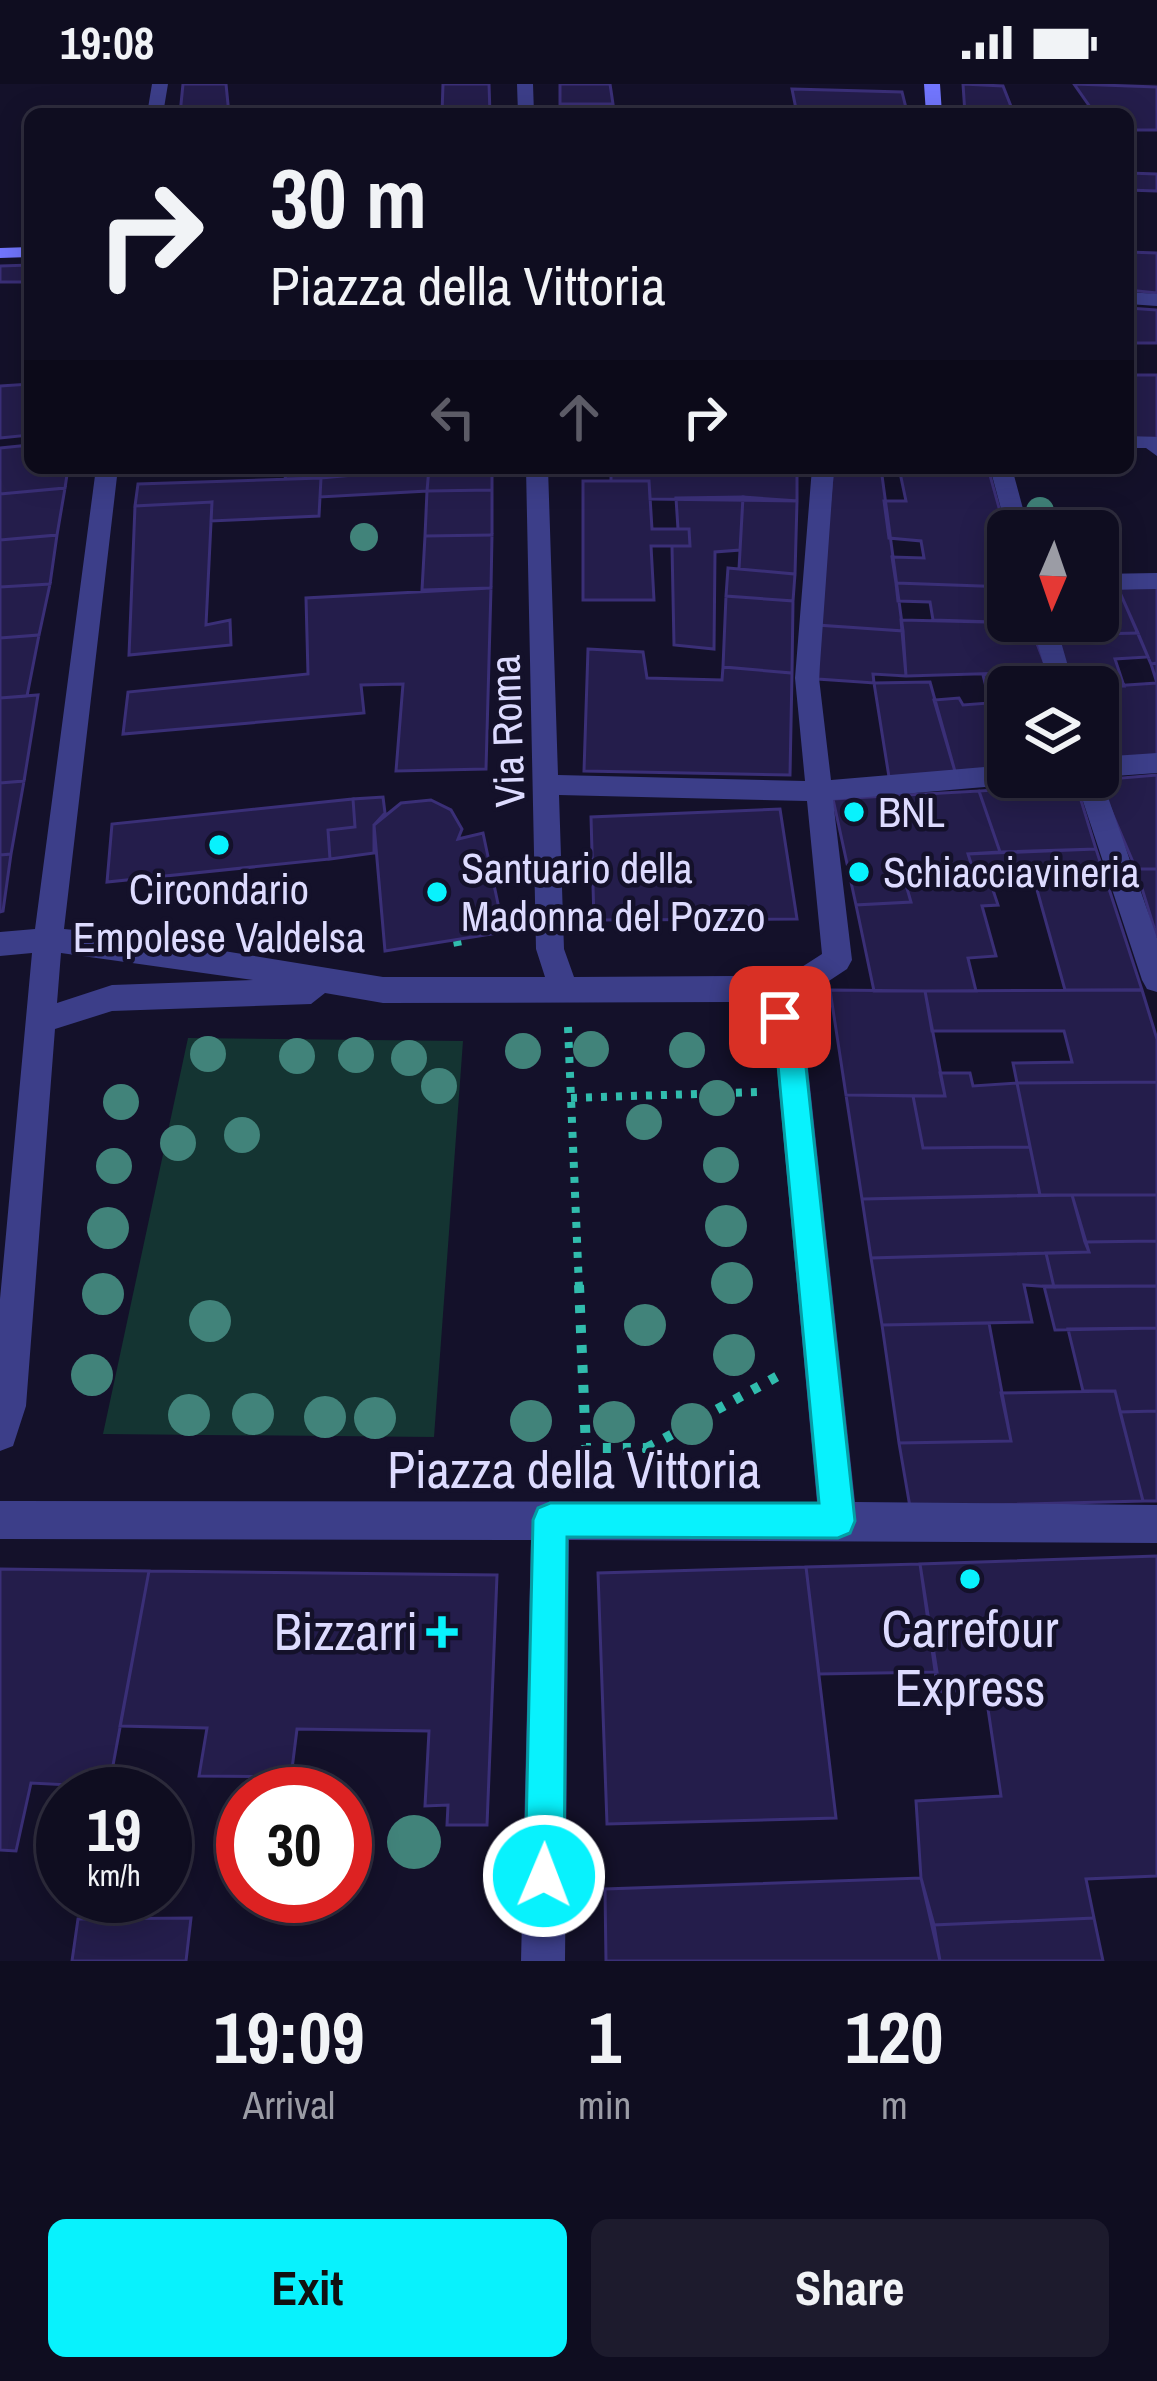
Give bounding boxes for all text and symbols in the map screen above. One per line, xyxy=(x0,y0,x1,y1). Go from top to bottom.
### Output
text: 19:08 xyxy=(60,12,154,73)
text: 30 m xyxy=(270,141,427,254)
icon: right xyxy=(72,156,228,312)
text: Piazza della Vittoria xyxy=(270,249,666,322)
icon: left xyxy=(420,384,486,450)
icon: ahead xyxy=(546,384,612,450)
icon: right xyxy=(672,384,738,450)
north arrow xyxy=(987,510,1119,642)
map controls xyxy=(987,510,1119,798)
street label: Via Roma xyxy=(476,654,538,808)
button: layers xyxy=(987,666,1119,798)
place label: BNL xyxy=(878,784,945,840)
marker: BNL xyxy=(841,799,867,825)
marker: Circondario Empolese Valdelsa xyxy=(206,832,232,858)
place label: Santuario della Madonna del Pozzo xyxy=(461,840,765,944)
place label: Schiacciavineria xyxy=(883,844,1140,900)
marker: Schiacciavineria xyxy=(846,859,872,885)
place label: Circondario Empolese Valdelsa xyxy=(73,861,365,965)
marker: Santuario della Madonna del Pozzo xyxy=(424,879,450,905)
pin xyxy=(729,966,831,1068)
icon: arrive xyxy=(747,984,813,1050)
street label: Piazza della Vittoria xyxy=(387,1435,761,1504)
marker: Carrefour Express xyxy=(957,1566,983,1592)
place label: Carrefour Express xyxy=(882,1594,1058,1722)
place label: Bizzarri xyxy=(274,1597,418,1666)
marker: Bizzarri xyxy=(429,1619,455,1645)
speed limit sign: 30 xyxy=(216,1767,372,1923)
text: 19 xyxy=(87,1789,141,1870)
position arrow xyxy=(481,1813,607,1939)
text: km/h xyxy=(87,1855,141,1895)
text: 19:09 xyxy=(214,1988,365,2085)
text: 1 xyxy=(588,1988,621,2085)
text: 120 xyxy=(845,1988,943,2085)
text: Arrival xyxy=(243,2079,335,2131)
text: min xyxy=(578,2079,631,2131)
text: m xyxy=(881,2079,908,2131)
button: Exit xyxy=(48,2219,567,2357)
button: Share xyxy=(591,2219,1109,2357)

